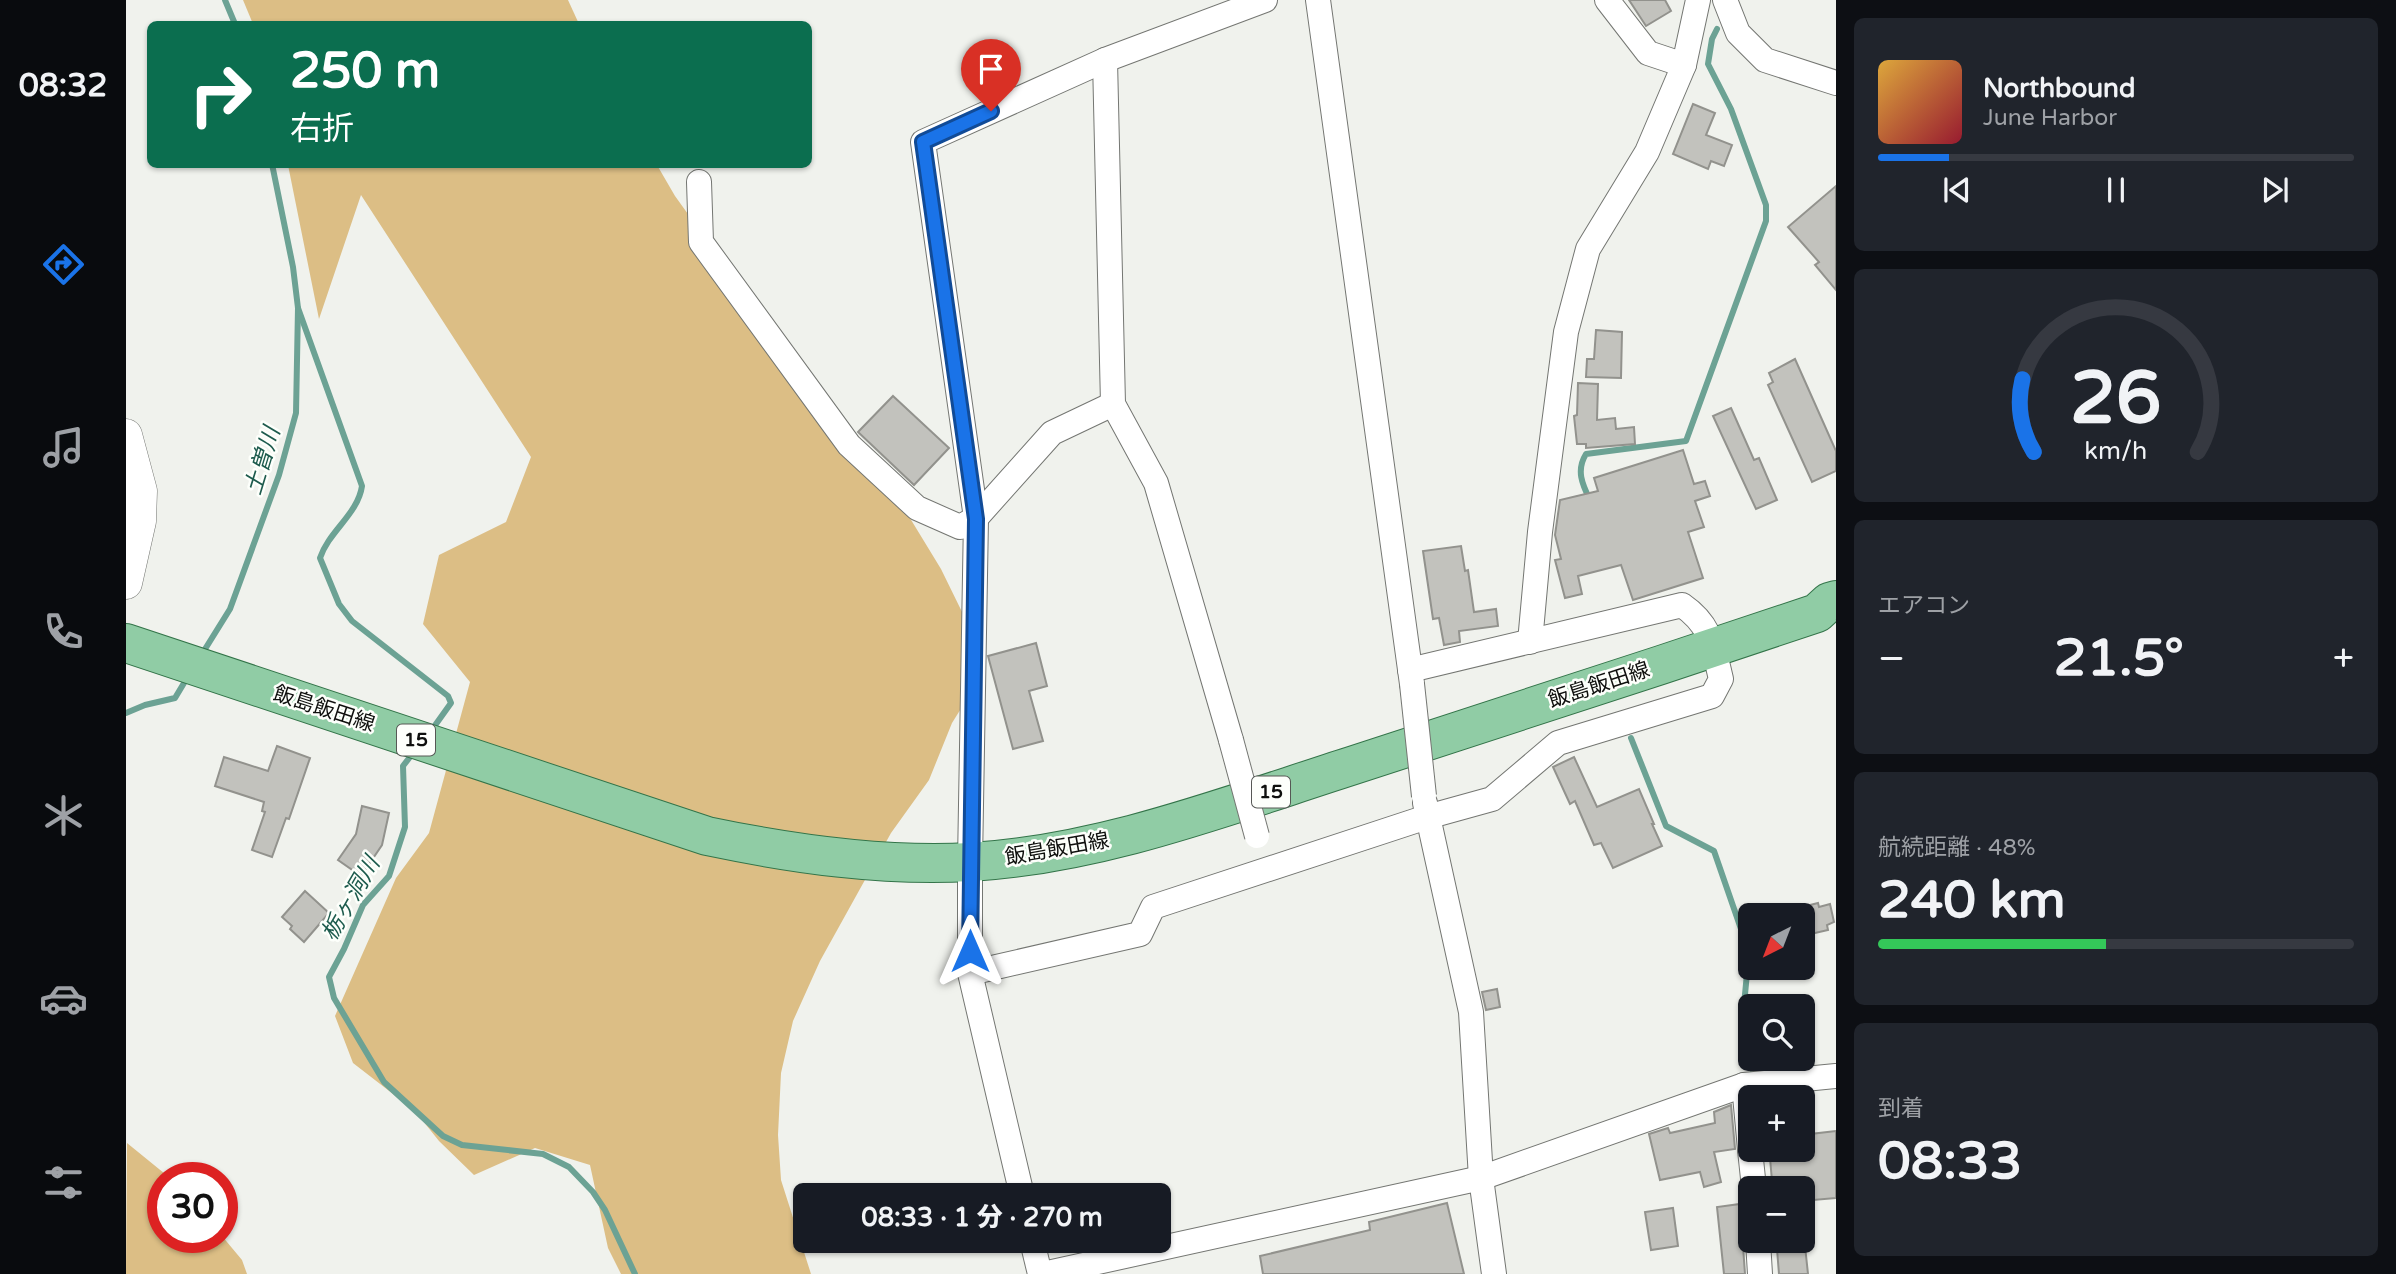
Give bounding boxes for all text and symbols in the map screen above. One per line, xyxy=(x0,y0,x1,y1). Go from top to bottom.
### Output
pin xyxy=(961,39,1021,111)
text: 250 m xyxy=(290,42,440,101)
icon: right xyxy=(175,49,266,140)
icon: arrive xyxy=(972,50,1010,88)
text: 08:32 xyxy=(19,67,107,105)
text: Northbound xyxy=(1983,73,2135,104)
text: June Harbor xyxy=(1983,104,2117,132)
text: 右折 xyxy=(290,110,354,148)
icon: previous xyxy=(1938,171,1976,209)
icon: pause xyxy=(2097,171,2135,209)
icon: next xyxy=(2256,171,2294,209)
icon: directions xyxy=(39,240,88,289)
text: 26 xyxy=(2070,355,2162,443)
water label: 土曽川 xyxy=(240,421,287,498)
icon: music xyxy=(39,423,88,472)
text: km/h xyxy=(2085,436,2147,466)
text: エアコン xyxy=(1878,592,1970,620)
icon: phone xyxy=(39,607,88,656)
text: 21.5° xyxy=(2054,627,2184,690)
text: − xyxy=(1878,636,1905,682)
text: + xyxy=(2333,636,2354,682)
street label: 飯島飯田線 xyxy=(1545,657,1653,713)
street label: 飯島飯田線 xyxy=(270,681,378,737)
road number: 15 xyxy=(397,724,435,755)
road number: 15 xyxy=(1252,776,1290,807)
icon: climate xyxy=(39,791,88,840)
street label: 飯島飯田線 xyxy=(1003,828,1111,870)
text: 航続距離 · 48% xyxy=(1878,834,2036,862)
water label: 栃ヶ洞川 xyxy=(316,850,388,946)
text: 240 km xyxy=(1878,869,2066,932)
north arrow xyxy=(1738,903,1815,980)
map controls xyxy=(1738,903,1815,1253)
position arrow xyxy=(933,914,1007,988)
icon: car xyxy=(39,974,88,1023)
button: search xyxy=(1738,994,1815,1071)
button: + xyxy=(1738,1085,1815,1162)
text: 到着 xyxy=(1878,1095,1924,1123)
text: 08:33 xyxy=(1878,1130,2022,1193)
icon: filters xyxy=(39,1158,88,1207)
speed limit sign: 30 xyxy=(147,1162,238,1253)
button: − xyxy=(1738,1176,1815,1253)
text: 08:33 · 1 分 · 270 m xyxy=(861,1202,1103,1233)

